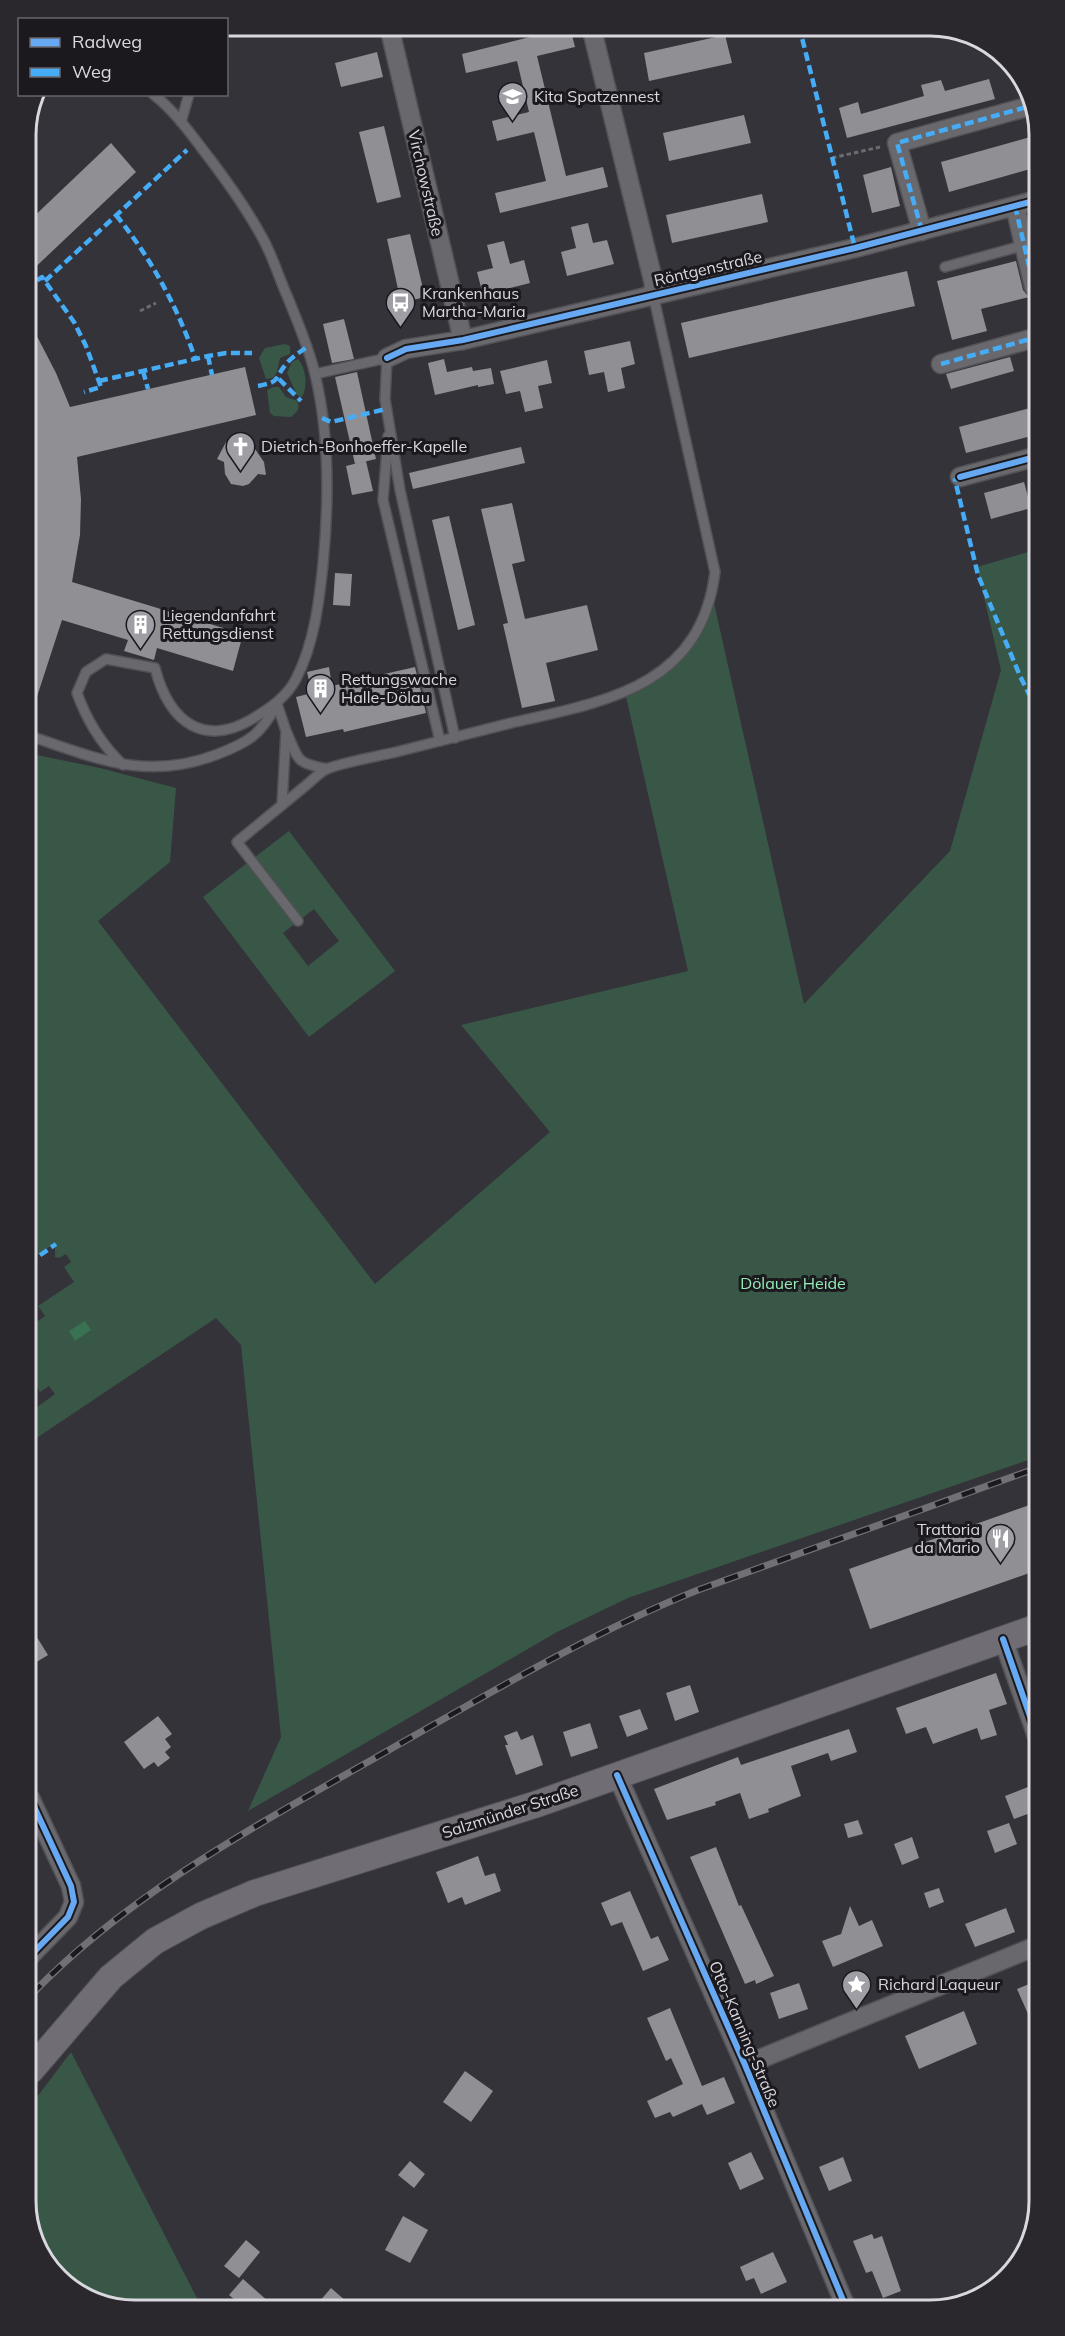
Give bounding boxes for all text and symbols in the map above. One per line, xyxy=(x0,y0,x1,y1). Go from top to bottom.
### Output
legend xyxy=(18,18,228,96)
text: Radweg xyxy=(72,30,142,53)
text: Weg xyxy=(72,60,112,83)
school or university icon: Kita Spatzennest xyxy=(497,80,529,122)
place label: Kita Spatzennest xyxy=(534,86,660,106)
street label: Virchowstraße xyxy=(404,128,448,238)
street label: Röntgenstraße xyxy=(652,246,764,290)
place label: Krankenhaus Martha-Maria xyxy=(422,283,526,321)
bus stop icon: Krankenhaus Martha-Maria xyxy=(385,286,417,328)
church icon: Dietrich-Bonhoeffer-Kapelle xyxy=(224,430,256,472)
place label: Dietrich-Bonhoeffer-Kapelle xyxy=(261,436,467,456)
place label: Liegendanfahrt Rettungsdienst xyxy=(162,605,276,643)
building icon: Liegendanfahrt Rettungsdienst xyxy=(125,608,157,650)
place label: Rettungswache Halle-Dölau xyxy=(341,669,457,707)
building icon: Rettungswache Halle-Dölau xyxy=(304,672,336,714)
park label: Dölauer Heide xyxy=(740,1273,846,1293)
place label: Trattoria da Mario xyxy=(915,1519,980,1557)
restaurant icon: Trattoria da Mario xyxy=(985,1522,1017,1564)
street label: Salzmünder Straße xyxy=(439,1779,581,1843)
street label: Otto-Kanning-Straße xyxy=(705,1958,785,2110)
place icon: Richard Laqueur xyxy=(841,1968,873,2010)
place label: Richard Laqueur xyxy=(878,1974,1000,1994)

